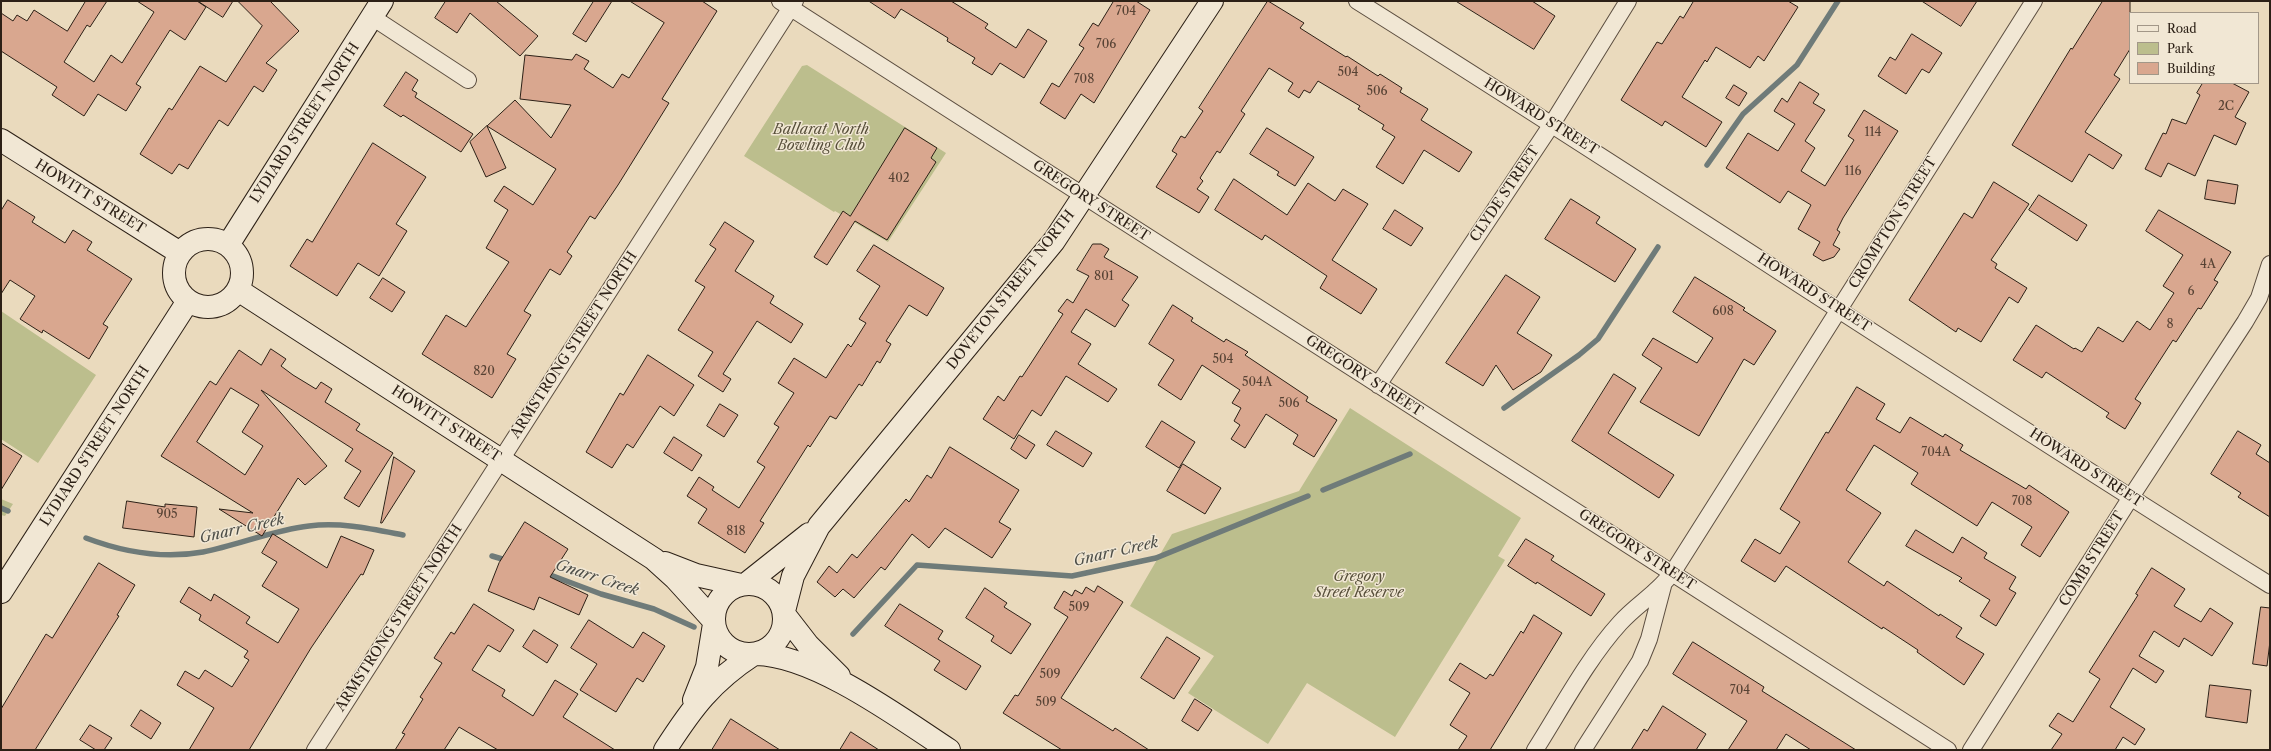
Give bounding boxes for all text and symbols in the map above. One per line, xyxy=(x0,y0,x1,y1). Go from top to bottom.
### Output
house number: 704 xyxy=(1116,5,1136,19)
legend xyxy=(2129,12,2259,84)
text: Road xyxy=(2167,21,2197,36)
house number: 706 xyxy=(1096,38,1116,52)
street label: LYDIARD STREET NORTH xyxy=(247,40,363,206)
text: Park xyxy=(2167,41,2193,56)
text: Building xyxy=(2167,61,2215,76)
house number: 504 xyxy=(1337,66,1359,80)
house number: 708 xyxy=(1074,73,1094,87)
street label: HOWARD STREET xyxy=(1481,75,1601,159)
house number: 506 xyxy=(1366,85,1388,99)
house number: 2C xyxy=(2218,100,2234,114)
park label: Ballarat North Bowling Club xyxy=(773,122,869,154)
house number: 114 xyxy=(1864,126,1882,140)
street label: CLYDE STREET xyxy=(1467,143,1543,245)
street label: CROMPTON STREET xyxy=(1846,154,1940,292)
street label: HOWITT STREET xyxy=(32,156,148,238)
street label: GREGORY STREET xyxy=(1029,157,1153,245)
house number: 116 xyxy=(1844,165,1862,179)
house number: 402 xyxy=(888,172,910,186)
street label: DOVETON STREET NORTH xyxy=(944,207,1078,373)
street label: ARMSTRONG STREET NORTH xyxy=(507,248,641,442)
street label: HOWARD STREET xyxy=(1754,250,1874,336)
house number: 4A xyxy=(2200,258,2216,272)
house number: 801 xyxy=(1094,270,1114,284)
house number: 6 xyxy=(2187,285,2195,299)
house number: 608 xyxy=(1712,305,1734,319)
house number: 8 xyxy=(2166,318,2174,332)
street label: GREGORY STREET xyxy=(1302,332,1426,420)
house number: 504 xyxy=(1212,353,1234,367)
street label: LYDIARD STREET NORTH xyxy=(37,363,153,529)
house number: 820 xyxy=(473,365,495,379)
house number: 504A xyxy=(1242,376,1272,390)
street label: HOWITT STREET xyxy=(388,382,504,466)
house number: 506 xyxy=(1278,397,1300,411)
street label: HOWARD STREET xyxy=(2026,425,2146,511)
house number: 704A xyxy=(1921,446,1951,460)
house number: 708 xyxy=(2012,495,2032,509)
street label: GREGORY STREET xyxy=(1575,506,1699,594)
house number: 905 xyxy=(156,508,178,522)
street label: COMB STREET xyxy=(2056,508,2128,610)
water label: Gnarr Creek xyxy=(198,511,286,547)
street label: ARMSTRONG STREET NORTH xyxy=(332,521,466,715)
house number: 818 xyxy=(726,525,746,539)
water label: Gnarr Creek xyxy=(1072,534,1160,570)
water label: Gnarr Creek xyxy=(553,556,641,600)
park label: Gregory Street Reserve xyxy=(1314,569,1404,602)
house number: 509 xyxy=(1068,601,1090,615)
house number: 509 xyxy=(1039,668,1061,682)
house number: 704 xyxy=(1730,684,1750,698)
house number: 509 xyxy=(1035,696,1057,710)

